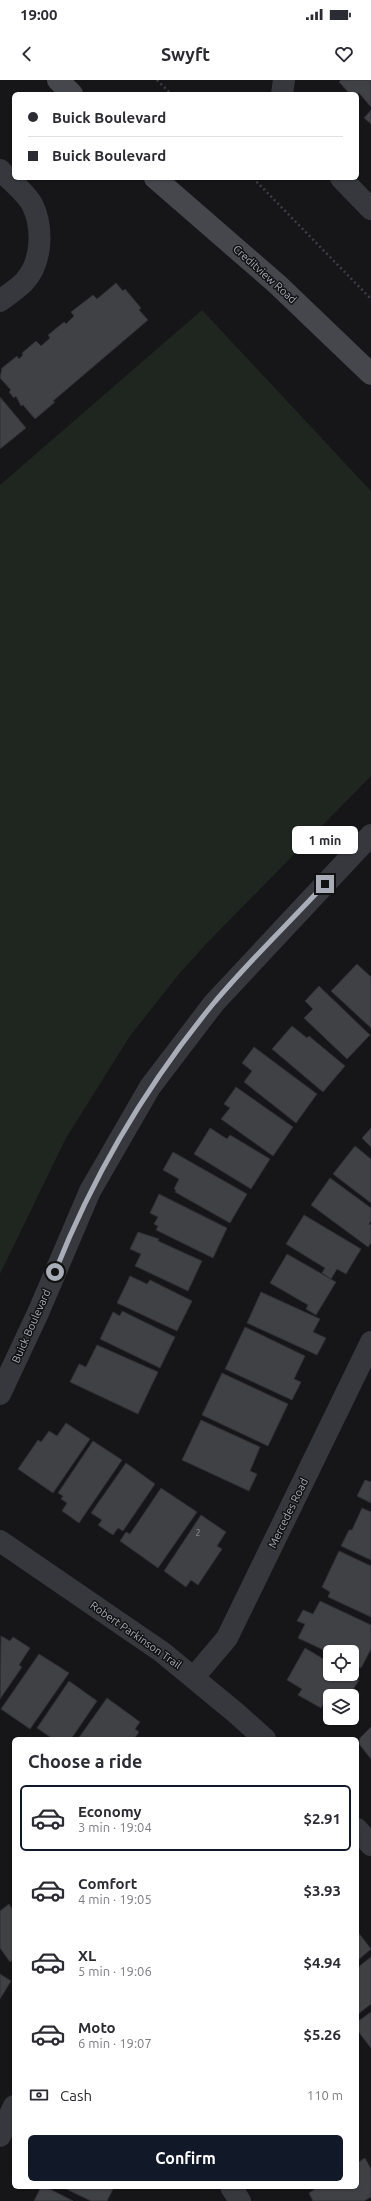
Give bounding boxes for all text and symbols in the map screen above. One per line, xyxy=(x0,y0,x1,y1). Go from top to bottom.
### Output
text: 19:00 xyxy=(20,6,58,23)
icon: back xyxy=(16,43,38,65)
icon: heart xyxy=(333,43,355,65)
text: Swyft xyxy=(161,44,210,64)
text: Buick Boulevard xyxy=(52,109,166,126)
text: Buick Boulevard xyxy=(52,147,166,164)
street label: Creditview Road xyxy=(231,242,299,306)
callout: 1 min xyxy=(292,826,358,854)
text: 1 min xyxy=(309,833,341,847)
route end xyxy=(316,875,334,893)
route start xyxy=(46,1263,64,1281)
street label: Buick Boulevard xyxy=(9,1287,53,1365)
street label: Mercedes Road xyxy=(266,1476,310,1550)
house number: 2 xyxy=(195,1528,201,1538)
street label: Robert Parkinson Trail xyxy=(88,1599,184,1671)
map controls xyxy=(323,1645,359,1725)
button: locate xyxy=(323,1645,359,1681)
button: layers xyxy=(323,1689,359,1725)
text: Choose a ride xyxy=(28,1751,142,1771)
icon: car xyxy=(30,1800,66,1836)
text: Economy xyxy=(78,1803,142,1820)
text: $2.91 xyxy=(303,1810,341,1827)
text: 3 min · 19:04 xyxy=(78,1820,152,1834)
icon: car xyxy=(30,1872,66,1908)
text: Comfort xyxy=(78,1875,137,1892)
text: $3.93 xyxy=(303,1882,341,1899)
text: 4 min · 19:05 xyxy=(78,1892,152,1906)
icon: car xyxy=(30,1944,66,1980)
text: XL xyxy=(78,1947,96,1964)
text: $4.94 xyxy=(303,1954,341,1971)
text: 5 min · 19:06 xyxy=(78,1964,152,1978)
icon: car xyxy=(30,2016,66,2052)
text: Moto xyxy=(78,2019,116,2036)
text: $5.26 xyxy=(303,2026,341,2043)
text: 6 min · 19:07 xyxy=(78,2036,152,2050)
icon: cash xyxy=(28,2084,50,2106)
text: Cash xyxy=(60,2087,92,2104)
text: 110 m xyxy=(307,2088,343,2102)
button: Confirm xyxy=(28,2135,343,2181)

